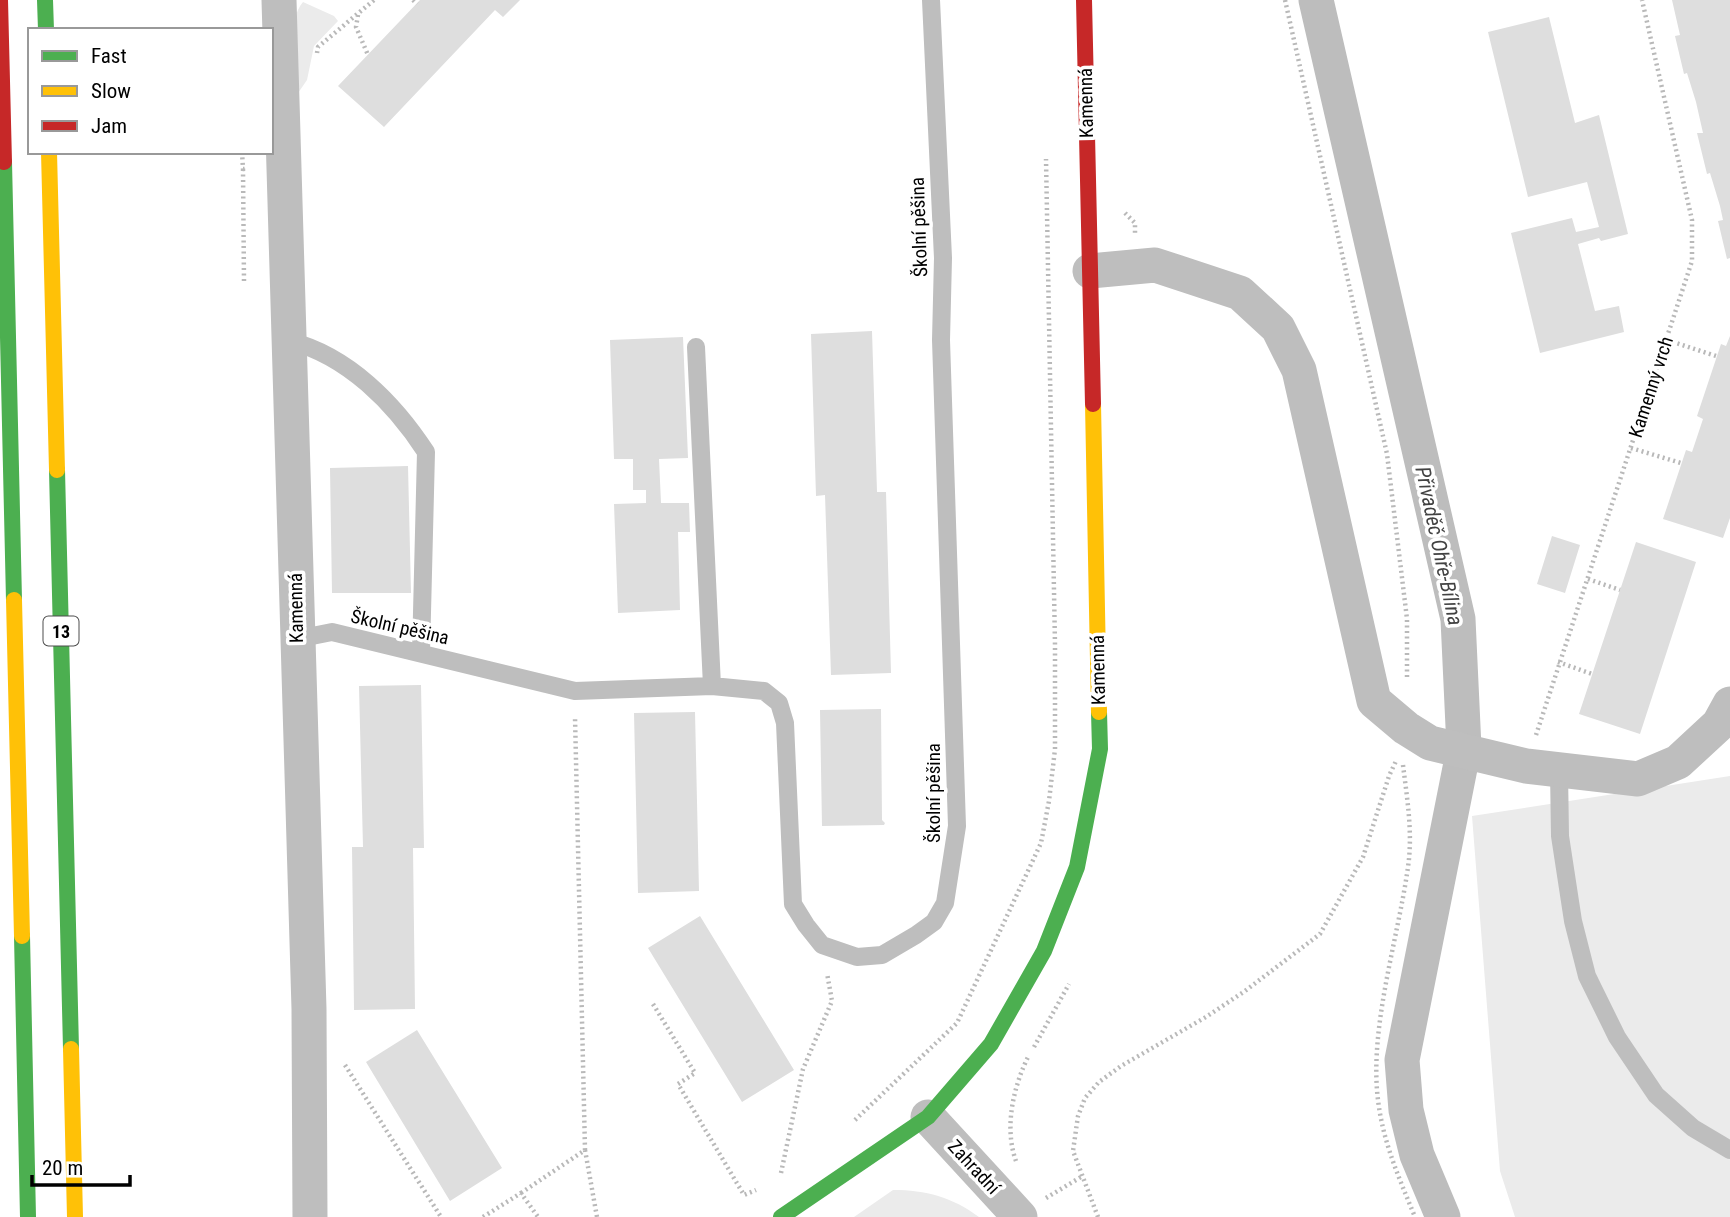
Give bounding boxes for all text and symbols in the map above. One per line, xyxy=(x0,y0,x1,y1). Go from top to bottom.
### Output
legend xyxy=(28,28,273,154)
text: Fast xyxy=(91,44,127,68)
street label: Kamenná xyxy=(1074,68,1098,138)
text: Slow xyxy=(91,79,131,103)
text: Jam xyxy=(91,114,127,138)
street label: Školní pěšina xyxy=(906,177,932,277)
street label: Kamenný vrch xyxy=(1624,333,1678,441)
water label: Přivaděč Ohře-Bílina xyxy=(1410,464,1468,628)
street label: Kamenná xyxy=(284,573,308,643)
street label: Školní pěšina xyxy=(349,605,451,649)
road number: 13 xyxy=(43,616,78,646)
street label: Kamenná xyxy=(1086,635,1110,705)
street label: Školní pěšina xyxy=(922,743,945,843)
street label: Zahradní xyxy=(943,1135,1006,1200)
scale bar xyxy=(32,1144,130,1188)
text: 20 m xyxy=(42,1156,83,1180)

